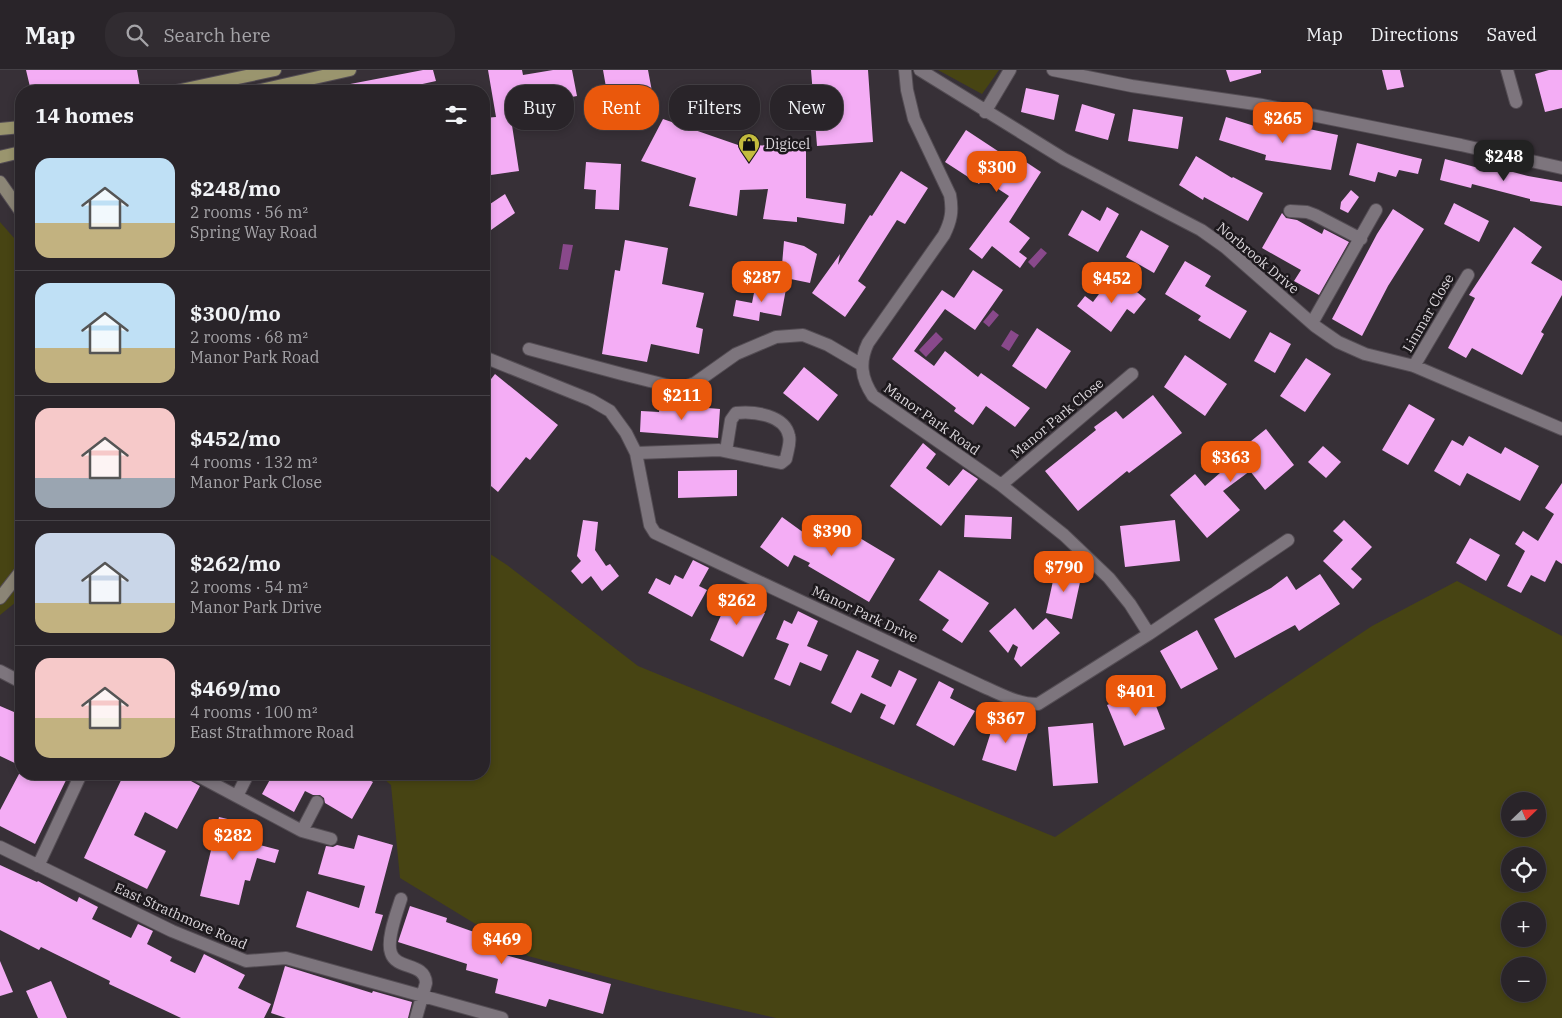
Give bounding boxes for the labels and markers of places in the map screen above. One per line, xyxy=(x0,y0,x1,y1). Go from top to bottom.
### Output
pin: $265 xyxy=(1253,102,1313,144)
shop icon: Digicel xyxy=(737,132,761,163)
place label: Digicel xyxy=(765,135,810,153)
pin: $248 xyxy=(1474,140,1534,182)
pin: $300 xyxy=(967,150,1027,193)
pin: $287 xyxy=(732,260,792,303)
pin: $452 xyxy=(1082,262,1142,304)
pin: $211 xyxy=(652,378,712,421)
pin: $363 xyxy=(1201,440,1261,483)
pin: $390 xyxy=(802,514,862,557)
pin: $790 xyxy=(1034,550,1094,593)
pin: $262 xyxy=(707,584,767,626)
pin: $401 xyxy=(1106,674,1166,717)
pin: $367 xyxy=(976,702,1036,744)
pin: $282 xyxy=(203,818,263,861)
pin: $469 xyxy=(472,922,532,965)

